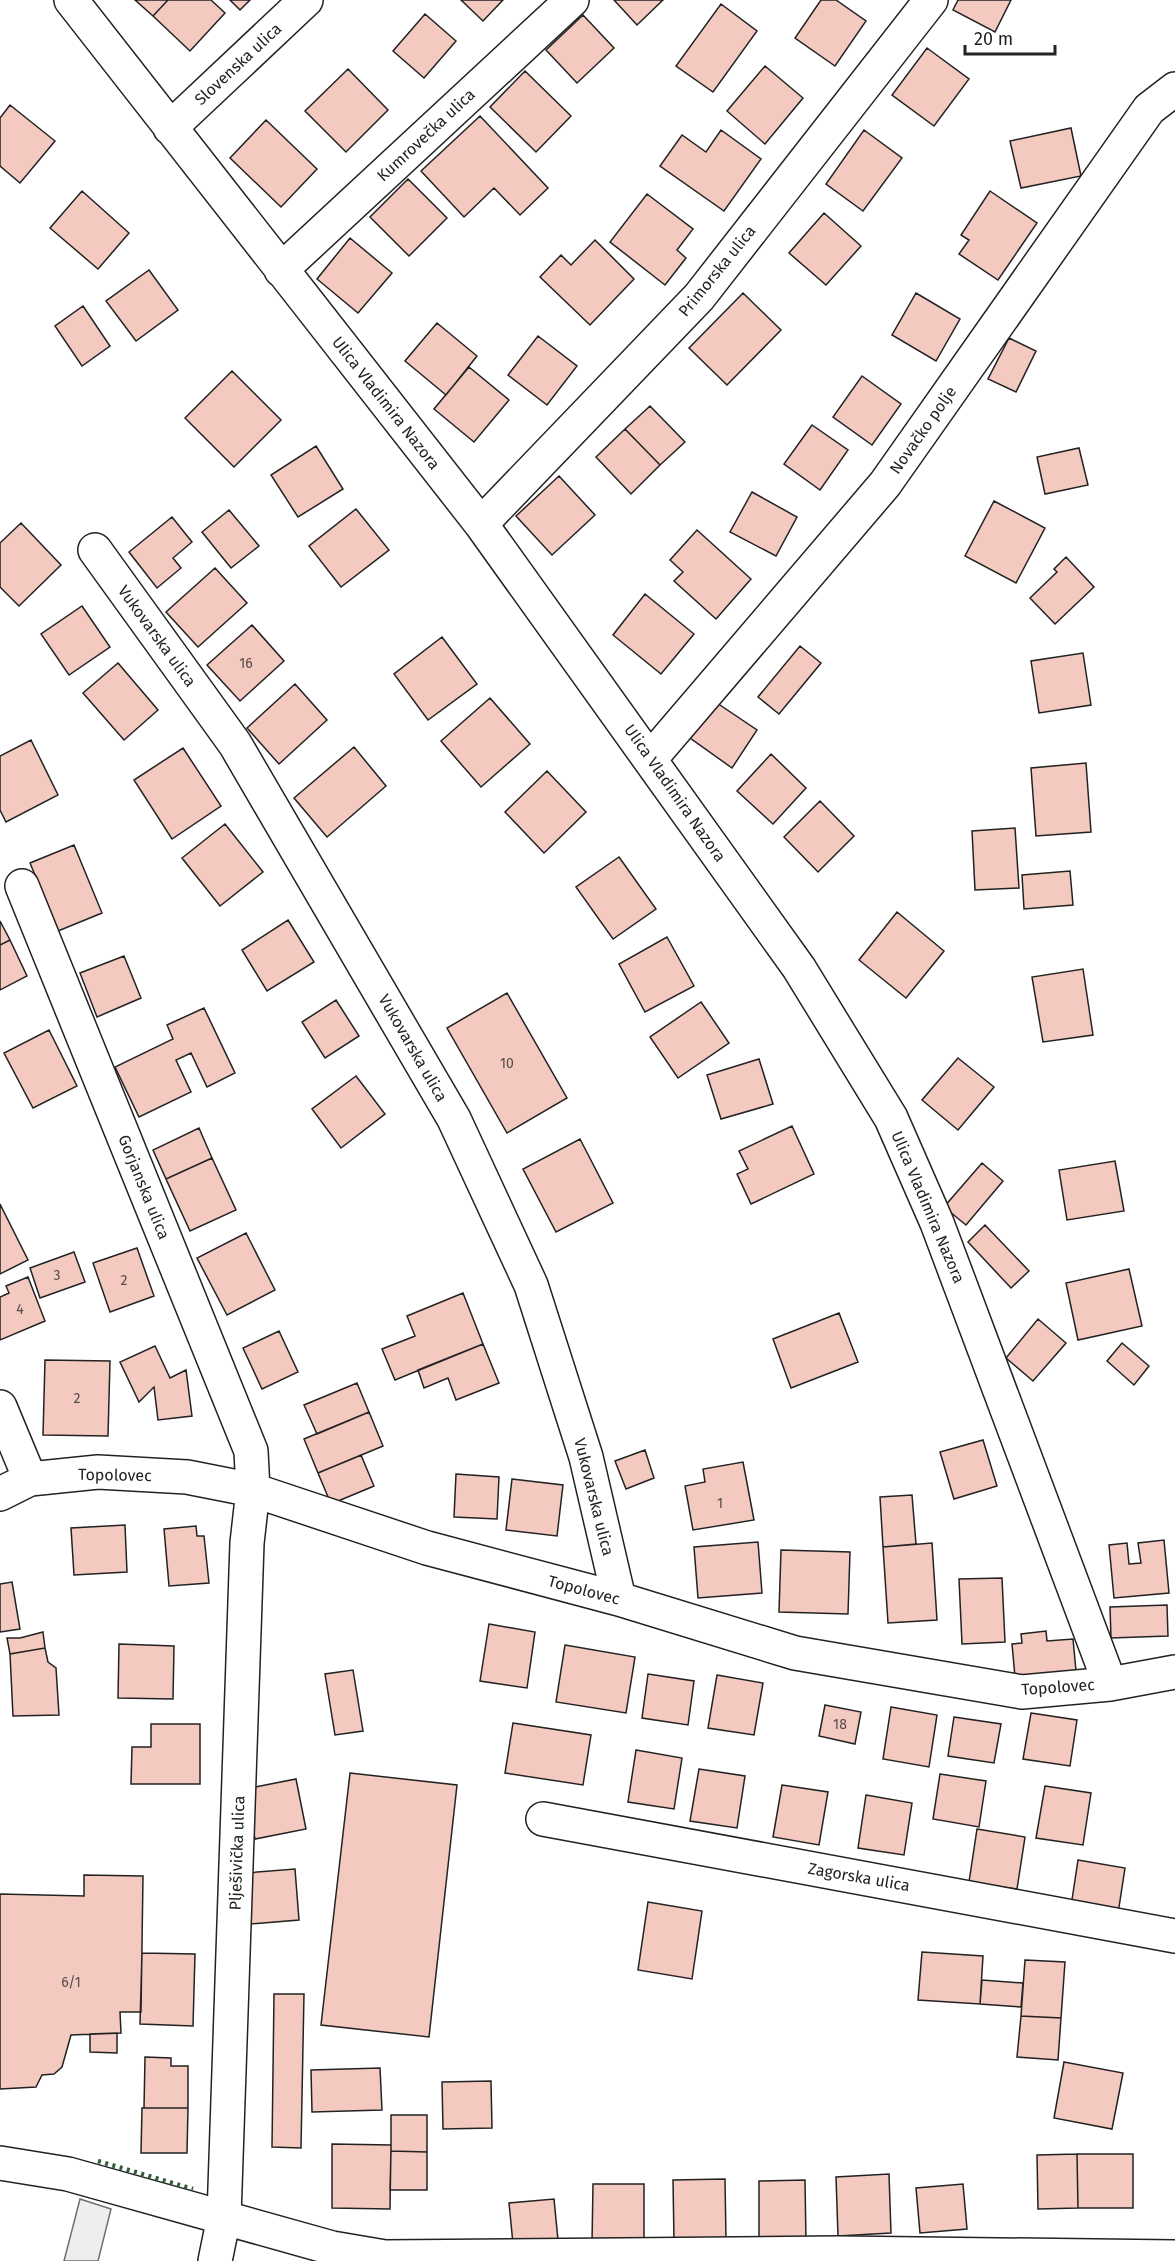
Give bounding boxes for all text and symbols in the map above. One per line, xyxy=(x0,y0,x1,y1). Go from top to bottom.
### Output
scale bar xyxy=(965,18,1055,56)
street label: Slovenska ulica xyxy=(191,19,285,109)
text: 20 m xyxy=(974,28,1013,50)
street label: Kumrovečka ulica xyxy=(373,85,479,185)
street label: Primorska ulica xyxy=(674,222,760,320)
street label: Ulica Vladimira Nazora xyxy=(328,333,444,473)
street label: Novačko polje xyxy=(886,383,960,477)
street label: Vukovarska ulica xyxy=(114,582,200,690)
house number: 16 xyxy=(239,655,253,672)
street label: Ulica Vladimira Nazora xyxy=(620,721,730,865)
street label: Vukovarska ulica xyxy=(375,991,451,1105)
house number: 10 xyxy=(500,1055,514,1072)
street label: Ulica Vladimira Nazora xyxy=(887,1128,969,1286)
street label: Gorjanska ulica xyxy=(114,1132,174,1242)
house number: 3 xyxy=(54,1267,61,1284)
house number: 2 xyxy=(121,1272,128,1289)
house number: 4 xyxy=(16,1301,24,1318)
house number: 2 xyxy=(74,1390,81,1407)
street label: Vukovarska ulica xyxy=(570,1436,618,1558)
street label: Topolovec xyxy=(78,1465,152,1485)
house number: 1 xyxy=(717,1495,723,1512)
street label: Topolovec xyxy=(546,1571,622,1609)
street label: Topolovec xyxy=(1021,1675,1096,1699)
house number: 18 xyxy=(833,1716,847,1733)
street label: Plješivička ulica xyxy=(226,1795,248,1911)
street label: Zagorska ulica xyxy=(807,1859,911,1895)
house number: 6/1 xyxy=(61,1974,81,1991)

